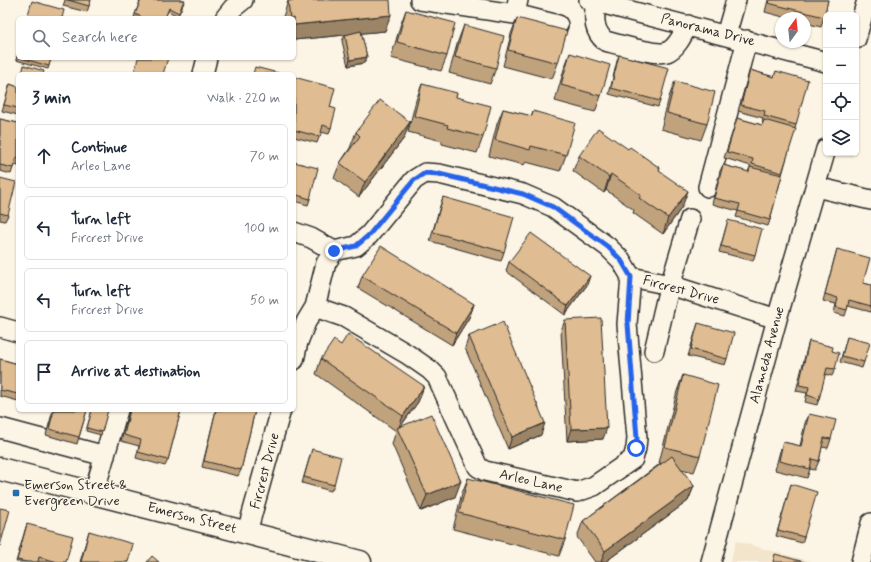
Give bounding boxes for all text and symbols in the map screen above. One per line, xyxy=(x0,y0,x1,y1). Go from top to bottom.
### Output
street label: Panorama Drive xyxy=(659,10,757,51)
north arrow xyxy=(775,12,811,48)
map controls xyxy=(823,12,859,156)
button: + xyxy=(823,12,859,48)
search box xyxy=(16,16,296,60)
icon: search xyxy=(30,27,52,49)
text: Search here xyxy=(62,28,138,48)
button: − xyxy=(823,48,859,84)
button: locate xyxy=(823,84,859,120)
text: 3 min xyxy=(32,87,71,109)
text: Walk · 220 m xyxy=(207,90,280,107)
button: layers xyxy=(823,120,859,156)
text: Continue xyxy=(71,138,127,158)
icon: ahead xyxy=(33,145,55,167)
text: 70 m xyxy=(250,148,279,165)
text: Arleo Lane xyxy=(71,158,131,175)
text: Turn left xyxy=(71,210,131,230)
icon: left xyxy=(33,217,55,239)
text: 100 m xyxy=(244,220,279,237)
text: Fircrest Drive xyxy=(71,230,144,247)
route end xyxy=(325,242,343,260)
street label: Fircrest Drive xyxy=(641,271,721,309)
text: Turn left xyxy=(71,282,131,302)
icon: left xyxy=(33,289,55,311)
text: 50 m xyxy=(250,292,279,309)
text: Fircrest Drive xyxy=(71,302,144,319)
street label: Alameda Avenue xyxy=(745,304,789,406)
icon: arrive xyxy=(33,361,55,383)
text: Arrive at destination xyxy=(71,362,200,382)
street label: Fircrest Drive xyxy=(246,431,284,511)
route start xyxy=(627,439,645,457)
street label: Arleo Lane xyxy=(498,465,564,497)
place label: Emerson Street & Evergreen Drive xyxy=(24,476,127,511)
marker: Emerson Street & Evergreen Drive xyxy=(11,488,21,498)
street label: Emerson Street xyxy=(146,498,238,538)

